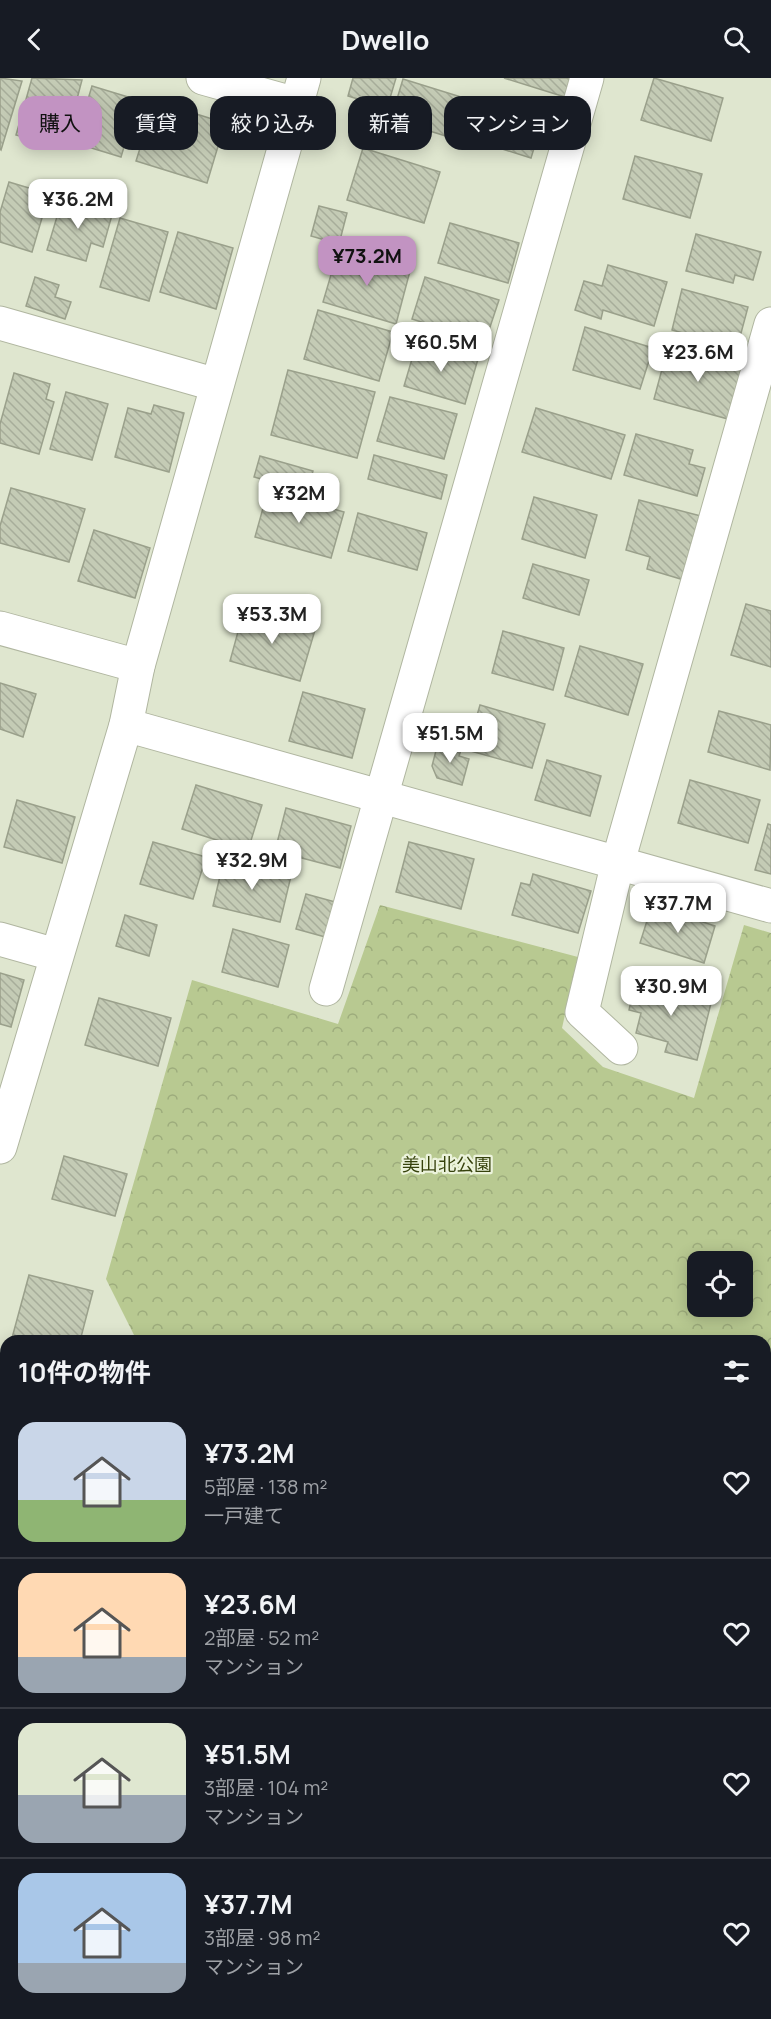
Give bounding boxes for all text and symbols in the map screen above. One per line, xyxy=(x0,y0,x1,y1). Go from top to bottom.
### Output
text: Dwello xyxy=(341,21,430,58)
icon: back xyxy=(18,23,51,56)
icon: search xyxy=(720,23,753,56)
chip: 購入 xyxy=(18,96,102,150)
chip: 賃貸 xyxy=(114,96,198,150)
chip: 絞り込み xyxy=(210,96,336,150)
chip: 新着 xyxy=(348,96,432,150)
chip: マンション xyxy=(444,96,591,150)
pin: ¥36.2M xyxy=(29,179,127,230)
text: ¥36.2M xyxy=(42,185,114,212)
pin: ¥73.2M xyxy=(318,236,416,287)
text: ¥73.2M xyxy=(332,242,402,269)
pin: ¥60.5M xyxy=(392,322,490,373)
text: ¥60.5M xyxy=(405,328,477,355)
pin: ¥23.6M xyxy=(649,332,747,383)
text: ¥23.6M xyxy=(662,338,734,365)
pin: ¥32M xyxy=(263,473,335,524)
text: ¥32M xyxy=(273,479,325,506)
pin: ¥53.3M xyxy=(223,594,321,645)
text: ¥53.3M xyxy=(237,600,307,627)
pin: ¥51.5M xyxy=(401,713,499,764)
text: ¥51.5M xyxy=(417,719,483,746)
pin: ¥32.9M xyxy=(203,840,301,891)
text: ¥32.9M xyxy=(216,846,288,873)
pin: ¥37.7M xyxy=(629,883,727,934)
text: ¥37.7M xyxy=(644,889,712,916)
pin: ¥30.9M xyxy=(622,966,720,1017)
text: ¥30.9M xyxy=(635,972,707,999)
park label: 美山北公園 xyxy=(402,1152,492,1176)
map controls xyxy=(687,1251,753,1317)
button: locate xyxy=(687,1251,753,1317)
text: 10件の物件 xyxy=(18,1354,151,1390)
icon: filters xyxy=(720,1355,753,1388)
text: ¥73.2M xyxy=(204,1435,295,1471)
icon: home xyxy=(66,1446,138,1518)
icon: heart xyxy=(720,1466,753,1499)
text: 5部屋 · 138 m² xyxy=(204,1473,328,1500)
text: 一戸建て xyxy=(204,1502,284,1529)
text: ¥23.6M xyxy=(204,1586,297,1622)
icon: home xyxy=(66,1597,138,1669)
icon: heart xyxy=(720,1617,753,1650)
text: 2部屋 · 52 m² xyxy=(204,1624,319,1651)
text: マンション xyxy=(204,1653,304,1680)
text: ¥51.5M xyxy=(204,1736,291,1772)
icon: home xyxy=(66,1747,138,1819)
icon: heart xyxy=(720,1767,753,1800)
text: 3部屋 · 104 m² xyxy=(204,1774,328,1801)
text: マンション xyxy=(204,1803,304,1830)
text: ¥37.7M xyxy=(204,1886,292,1922)
icon: home xyxy=(66,1897,138,1969)
icon: heart xyxy=(720,1917,753,1950)
text: 3部屋 · 98 m² xyxy=(204,1924,321,1951)
text: マンション xyxy=(204,1953,304,1980)

